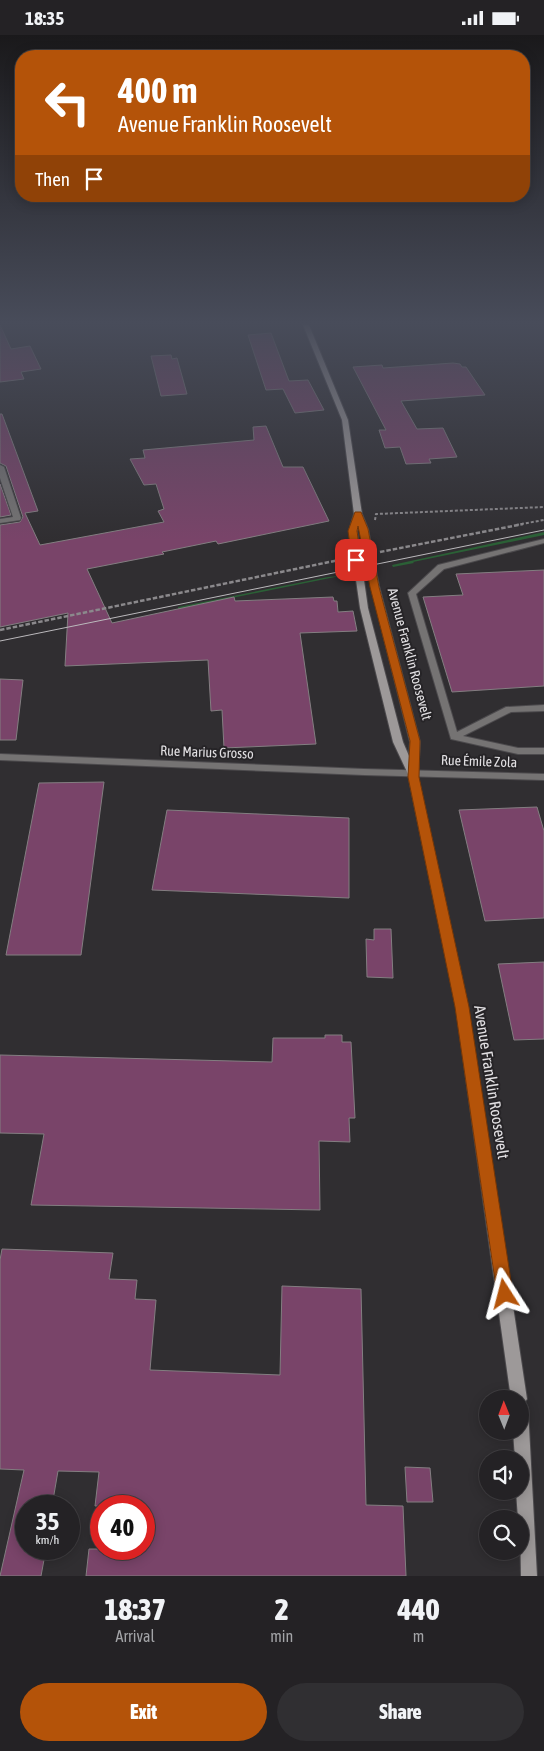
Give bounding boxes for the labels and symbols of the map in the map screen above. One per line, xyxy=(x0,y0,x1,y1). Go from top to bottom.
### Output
pin xyxy=(335,539,377,581)
street label: Avenue Franklin Roosevelt xyxy=(385,586,435,722)
street label: Rue Marius Grosso xyxy=(160,742,254,762)
street label: Rue Émile Zola xyxy=(441,752,517,770)
street label: Avenue Franklin Roosevelt xyxy=(471,1004,513,1161)
position arrow xyxy=(478,1267,530,1319)
north arrow xyxy=(479,1390,529,1440)
speed limit sign: 40 xyxy=(90,1495,155,1560)

